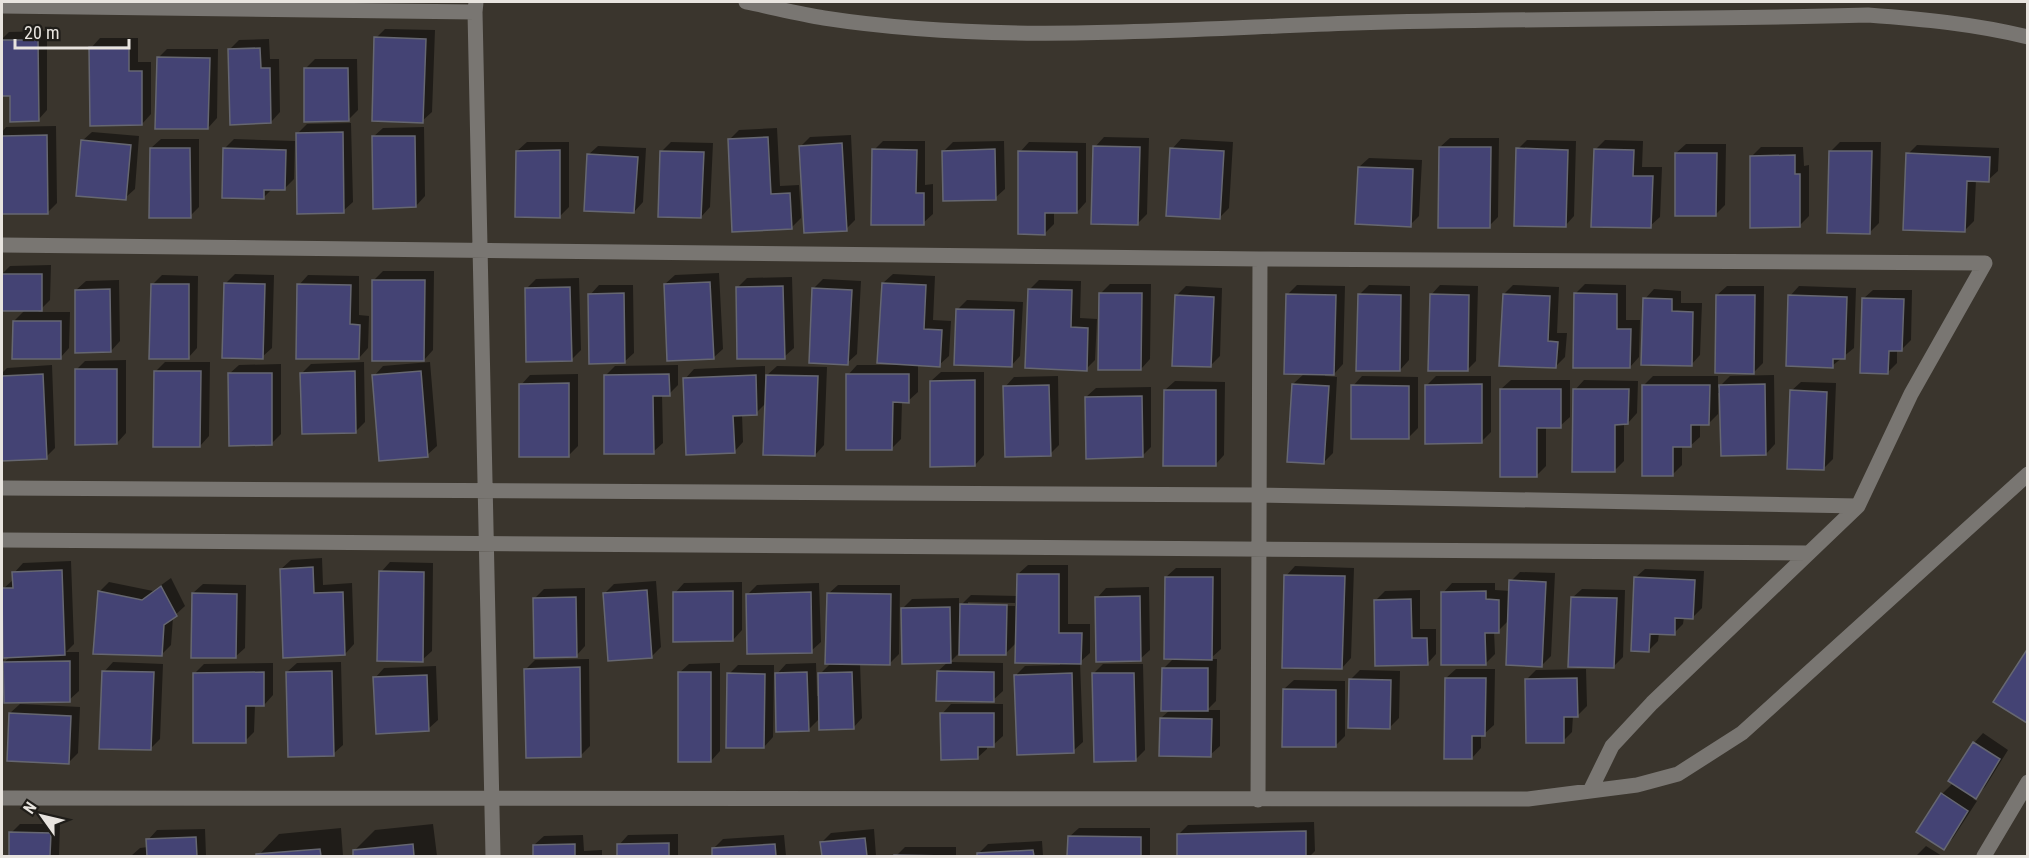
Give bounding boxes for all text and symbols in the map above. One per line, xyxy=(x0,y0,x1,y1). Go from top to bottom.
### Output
scale bar xyxy=(15,12,129,50)
text: 20 m xyxy=(24,22,59,43)
north arrow xyxy=(12,786,72,846)
text: N xyxy=(19,799,41,817)

